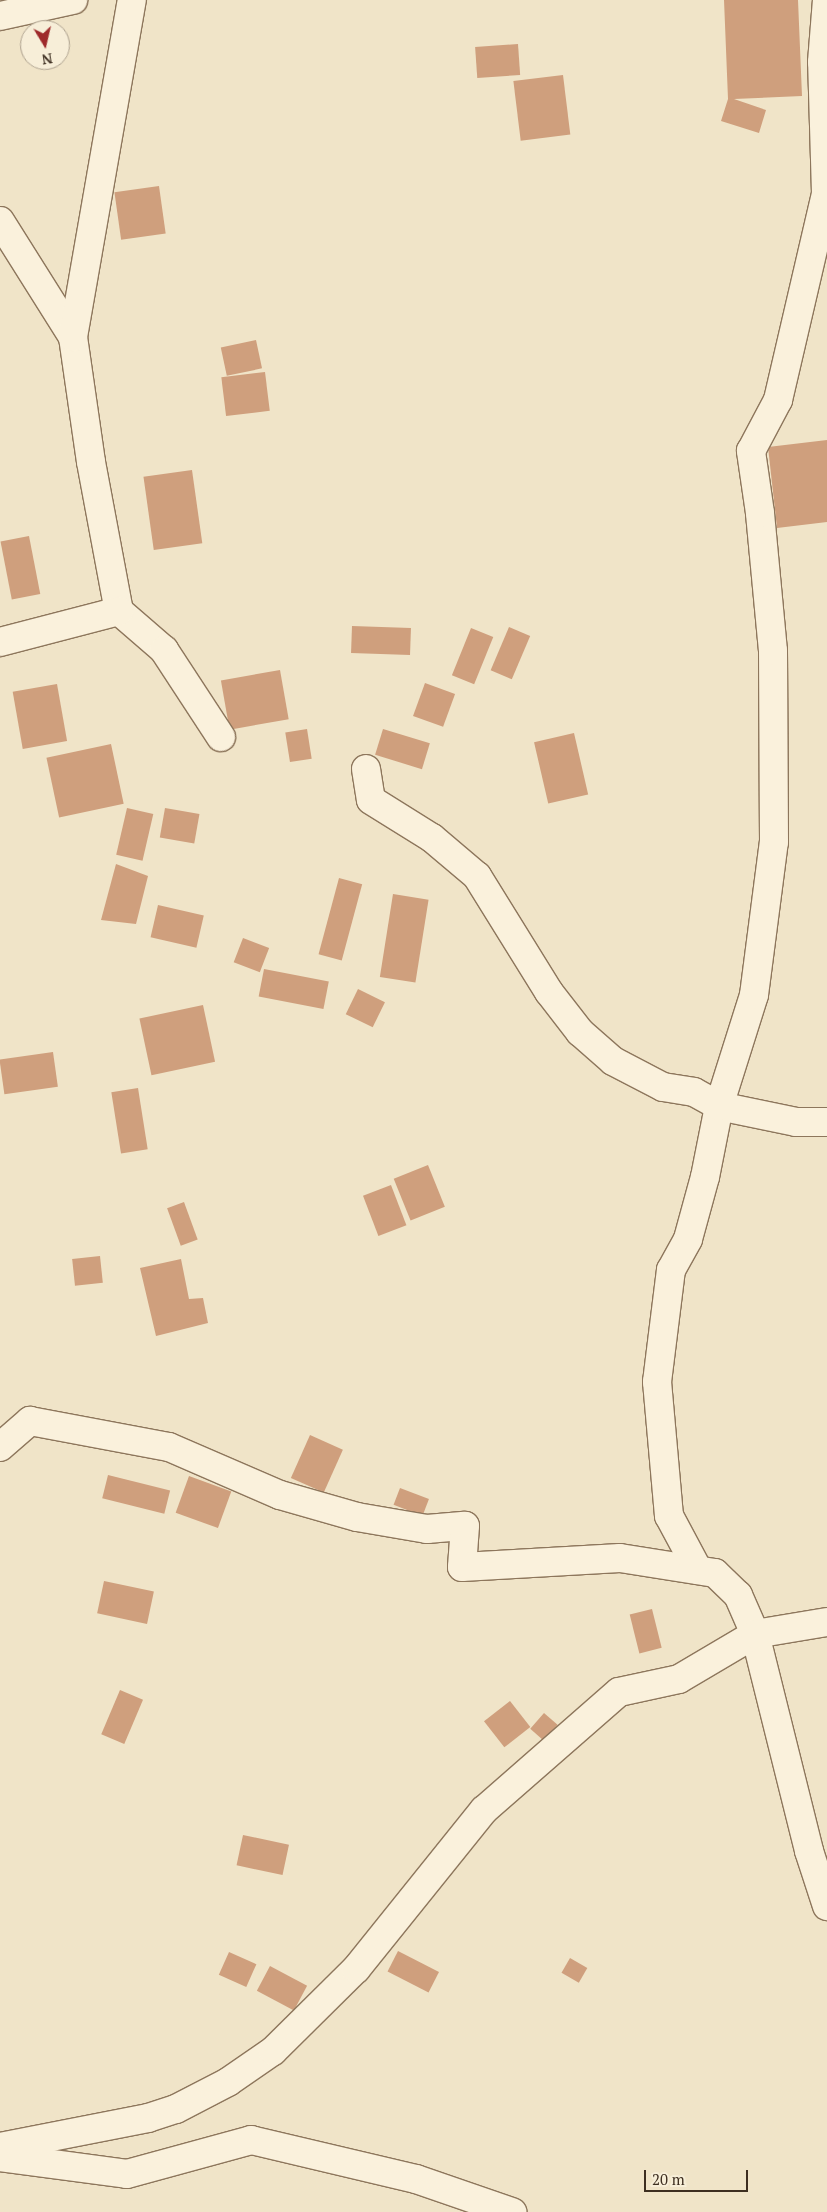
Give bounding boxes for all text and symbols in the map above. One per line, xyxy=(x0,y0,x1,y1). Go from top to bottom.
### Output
north arrow xyxy=(20,20,70,70)
text: N xyxy=(41,49,54,70)
scale bar xyxy=(647,2160,751,2192)
text: 20 m xyxy=(652,2169,685,2189)

